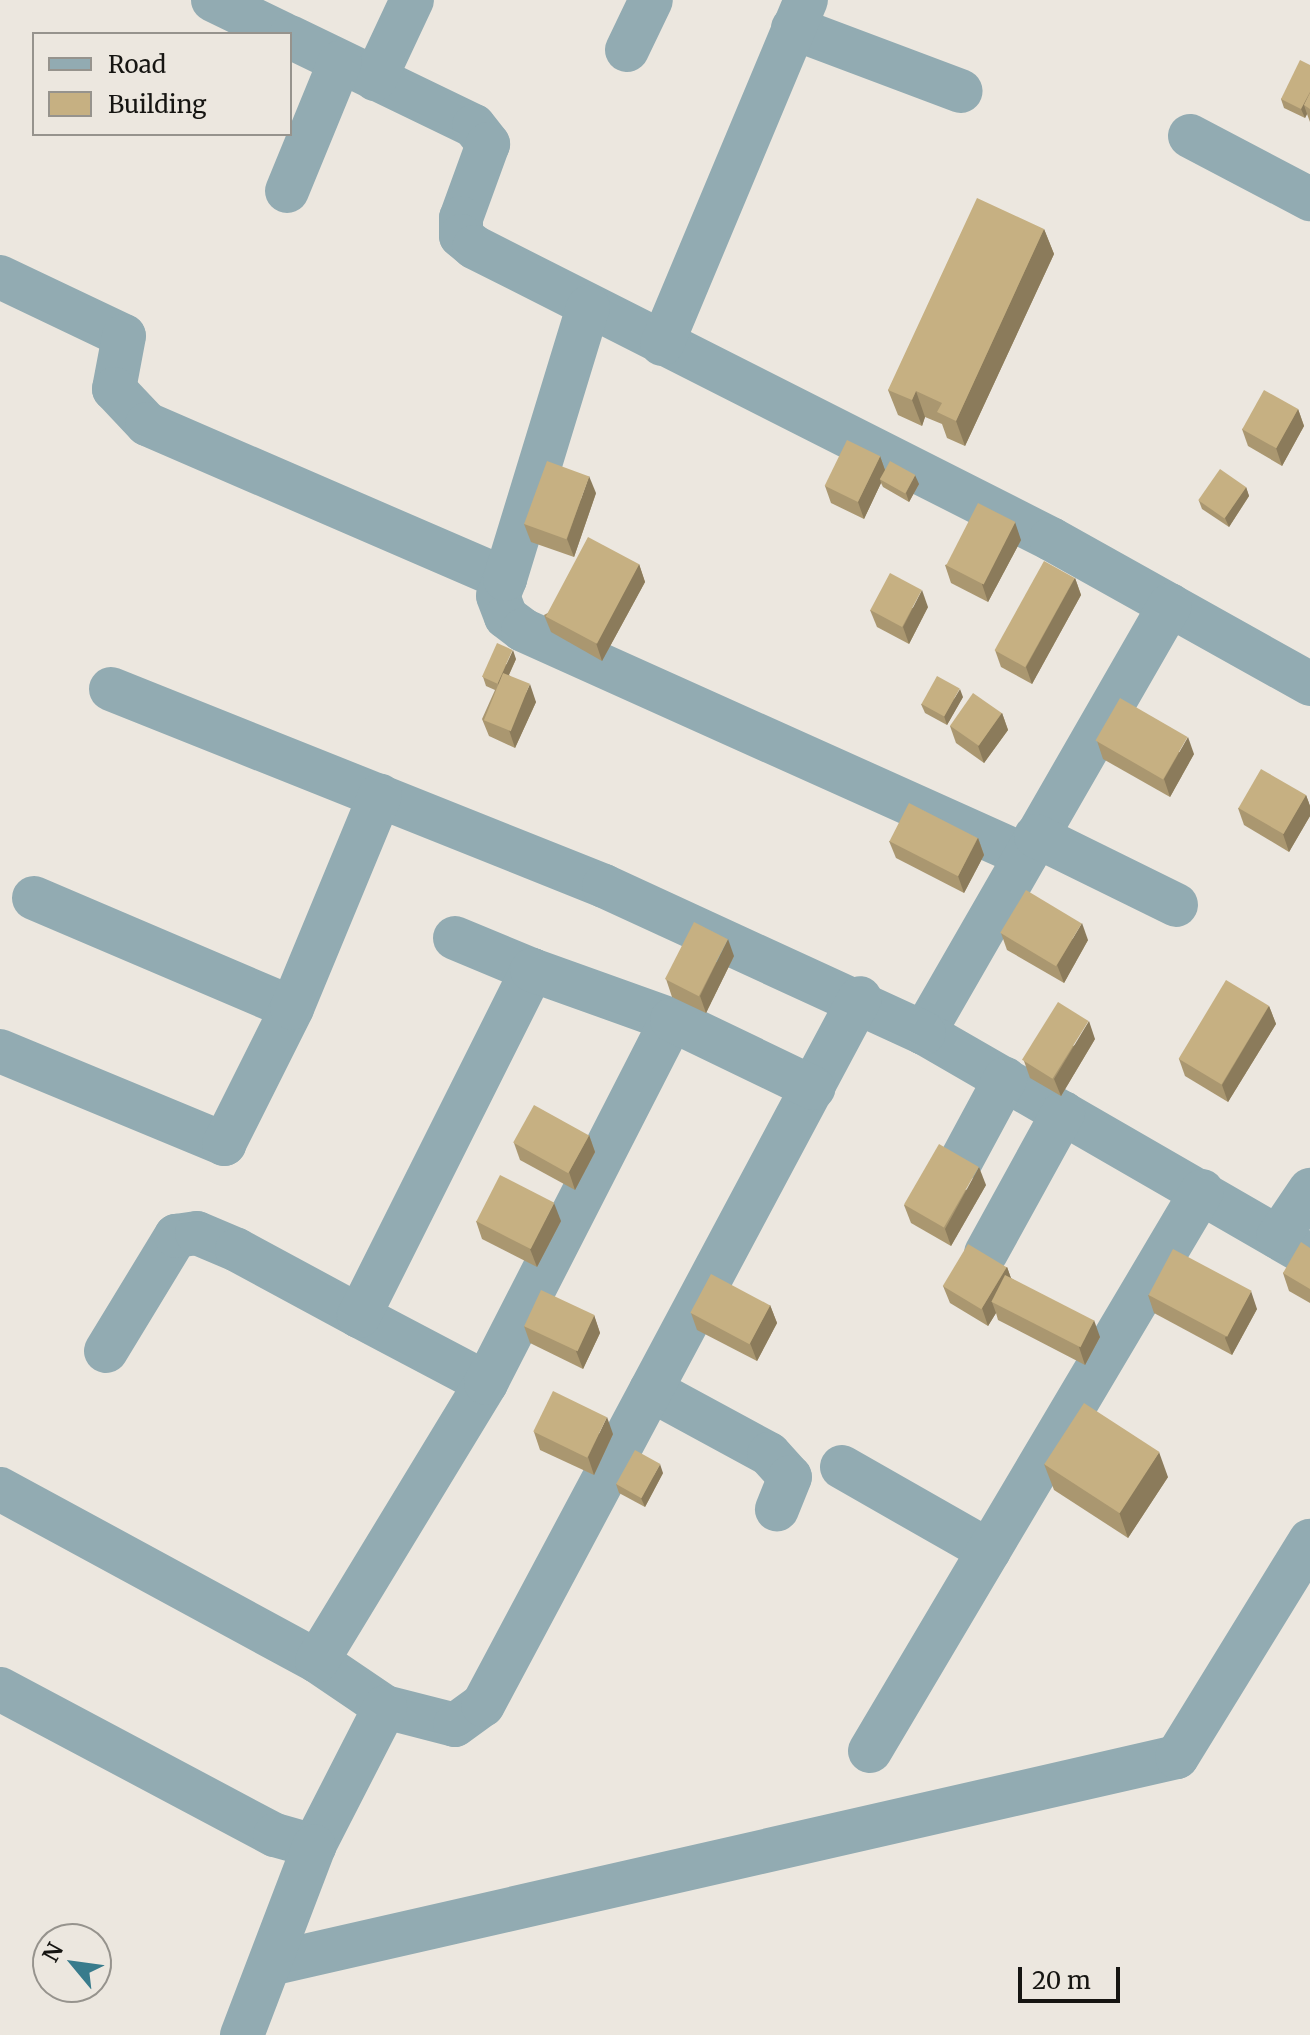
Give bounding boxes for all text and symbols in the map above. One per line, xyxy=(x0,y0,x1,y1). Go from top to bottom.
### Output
legend xyxy=(32,32,292,136)
text: Road xyxy=(108,49,166,80)
text: Building xyxy=(108,89,207,120)
north arrow xyxy=(32,1923,112,2003)
text: N xyxy=(36,1938,69,1967)
scale bar xyxy=(1022,1951,1124,2001)
text: 20 m xyxy=(1032,1965,1091,1996)

